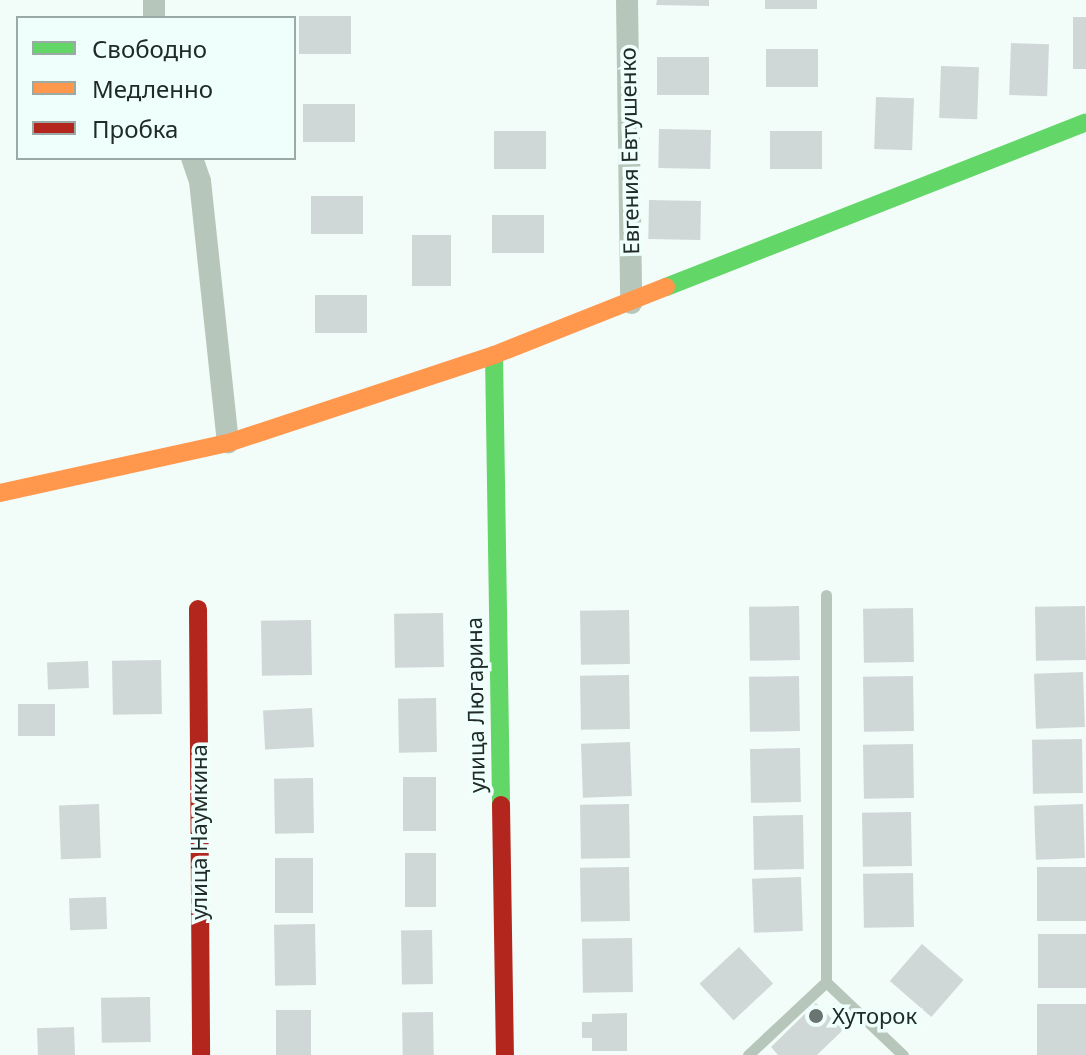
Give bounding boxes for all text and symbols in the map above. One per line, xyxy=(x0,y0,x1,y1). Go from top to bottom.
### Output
legend xyxy=(16,16,296,160)
text: Свободно xyxy=(92,32,207,65)
street label: Евгения Евтушенко xyxy=(614,47,644,255)
text: Медленно xyxy=(92,72,213,105)
text: Пробка xyxy=(92,112,178,145)
street label: улица Люгарина xyxy=(460,617,490,793)
street label: улица Наумкина xyxy=(186,744,212,920)
place label: Хуторок xyxy=(832,1003,917,1029)
marker: Хуторок xyxy=(807,1007,825,1025)

